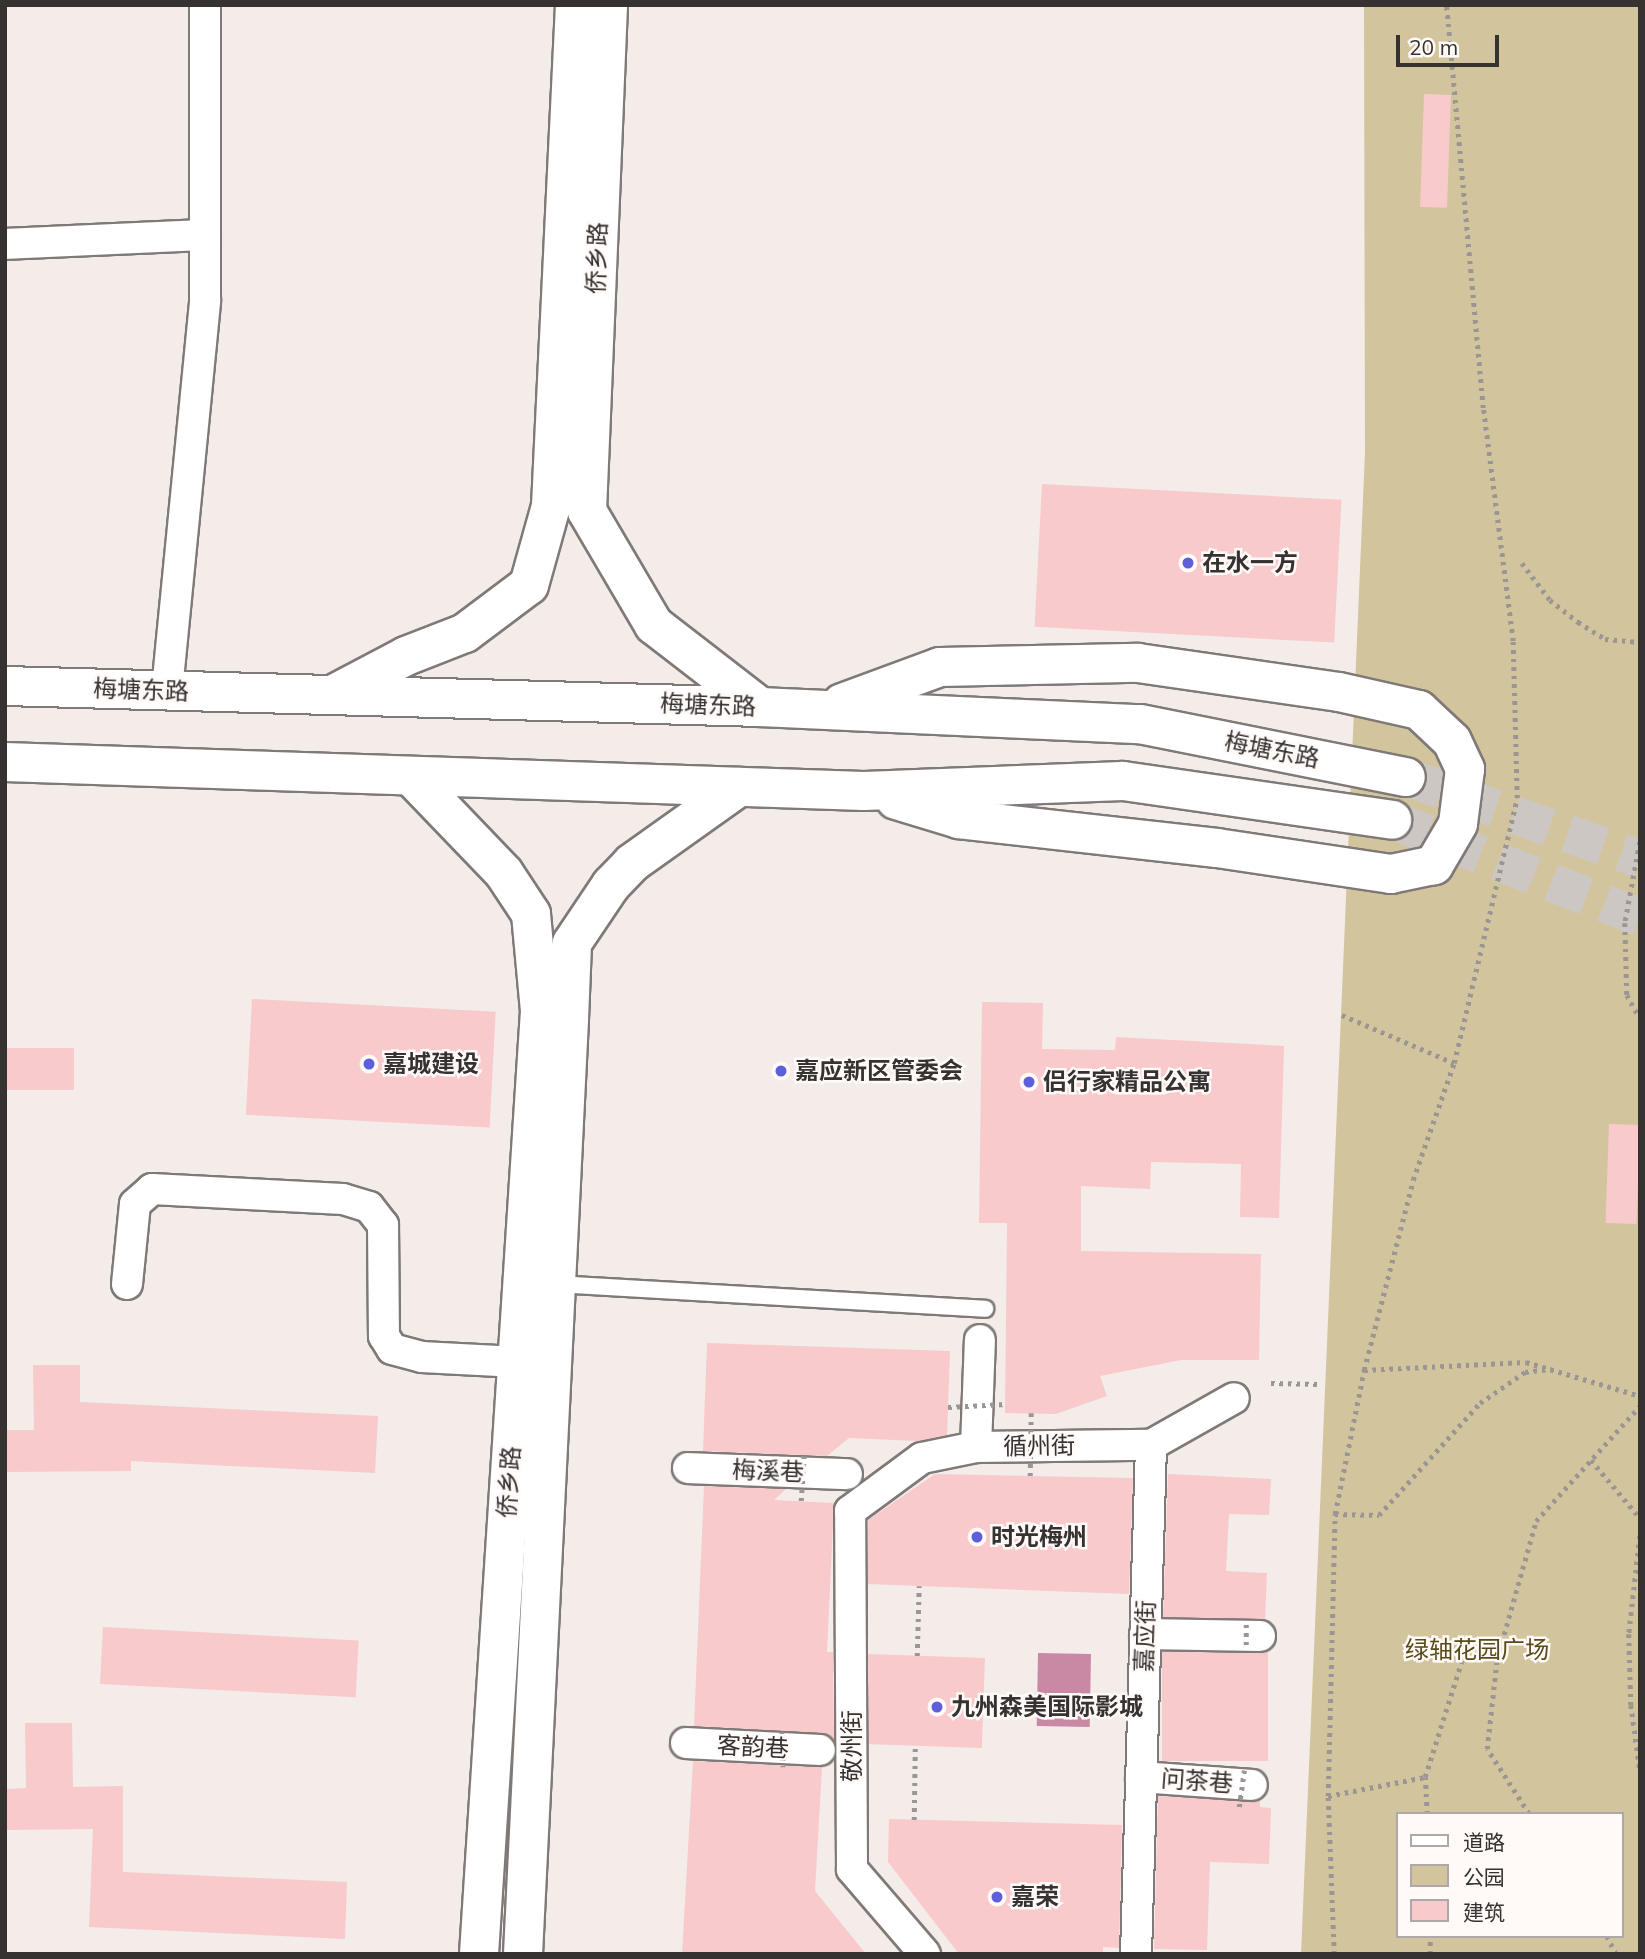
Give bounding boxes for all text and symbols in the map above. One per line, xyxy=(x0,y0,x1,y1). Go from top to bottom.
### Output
scale bar xyxy=(1400,21,1503,65)
text: 20 m xyxy=(1409,34,1458,60)
street label: 侨乡路 xyxy=(581,222,613,294)
place label: 在水一方 xyxy=(1202,549,1298,577)
marker: 在水一方 xyxy=(1180,555,1196,571)
street label: 梅塘东路 xyxy=(93,674,189,706)
street label: 梅塘东路 xyxy=(660,689,756,721)
street label: 梅塘东路 xyxy=(1222,727,1322,773)
place label: 嘉城建设 xyxy=(383,1050,479,1078)
marker: 嘉城建设 xyxy=(361,1056,377,1072)
place label: 嘉应新区管委会 xyxy=(795,1057,963,1085)
marker: 嘉应新区管委会 xyxy=(773,1063,789,1079)
place label: 侣行家精品公寓 xyxy=(1043,1068,1211,1096)
marker: 侣行家精品公寓 xyxy=(1021,1074,1037,1090)
street label: 循州街 xyxy=(1003,1431,1075,1461)
street label: 侨乡路 xyxy=(492,1445,526,1519)
street label: 梅溪巷 xyxy=(732,1455,804,1487)
place label: 时光梅州 xyxy=(991,1523,1087,1551)
marker: 时光梅州 xyxy=(969,1529,985,1545)
street label: 嘉应街 xyxy=(1129,1600,1161,1672)
park label: 绿轴花园广场 xyxy=(1405,1636,1549,1664)
place label: 九州森美国际影城 xyxy=(951,1693,1143,1721)
marker: 九州森美国际影城 xyxy=(929,1699,945,1715)
street label: 敬州街 xyxy=(838,1710,866,1782)
street label: 客韵巷 xyxy=(716,1731,790,1763)
street label: 问茶巷 xyxy=(1160,1764,1234,1798)
legend xyxy=(1396,1812,1624,1938)
text: 道路 xyxy=(1463,1829,1505,1855)
text: 公园 xyxy=(1463,1864,1505,1890)
place label: 嘉荣 xyxy=(1011,1883,1059,1911)
marker: 嘉荣 xyxy=(989,1889,1005,1905)
text: 建筑 xyxy=(1463,1899,1505,1925)

